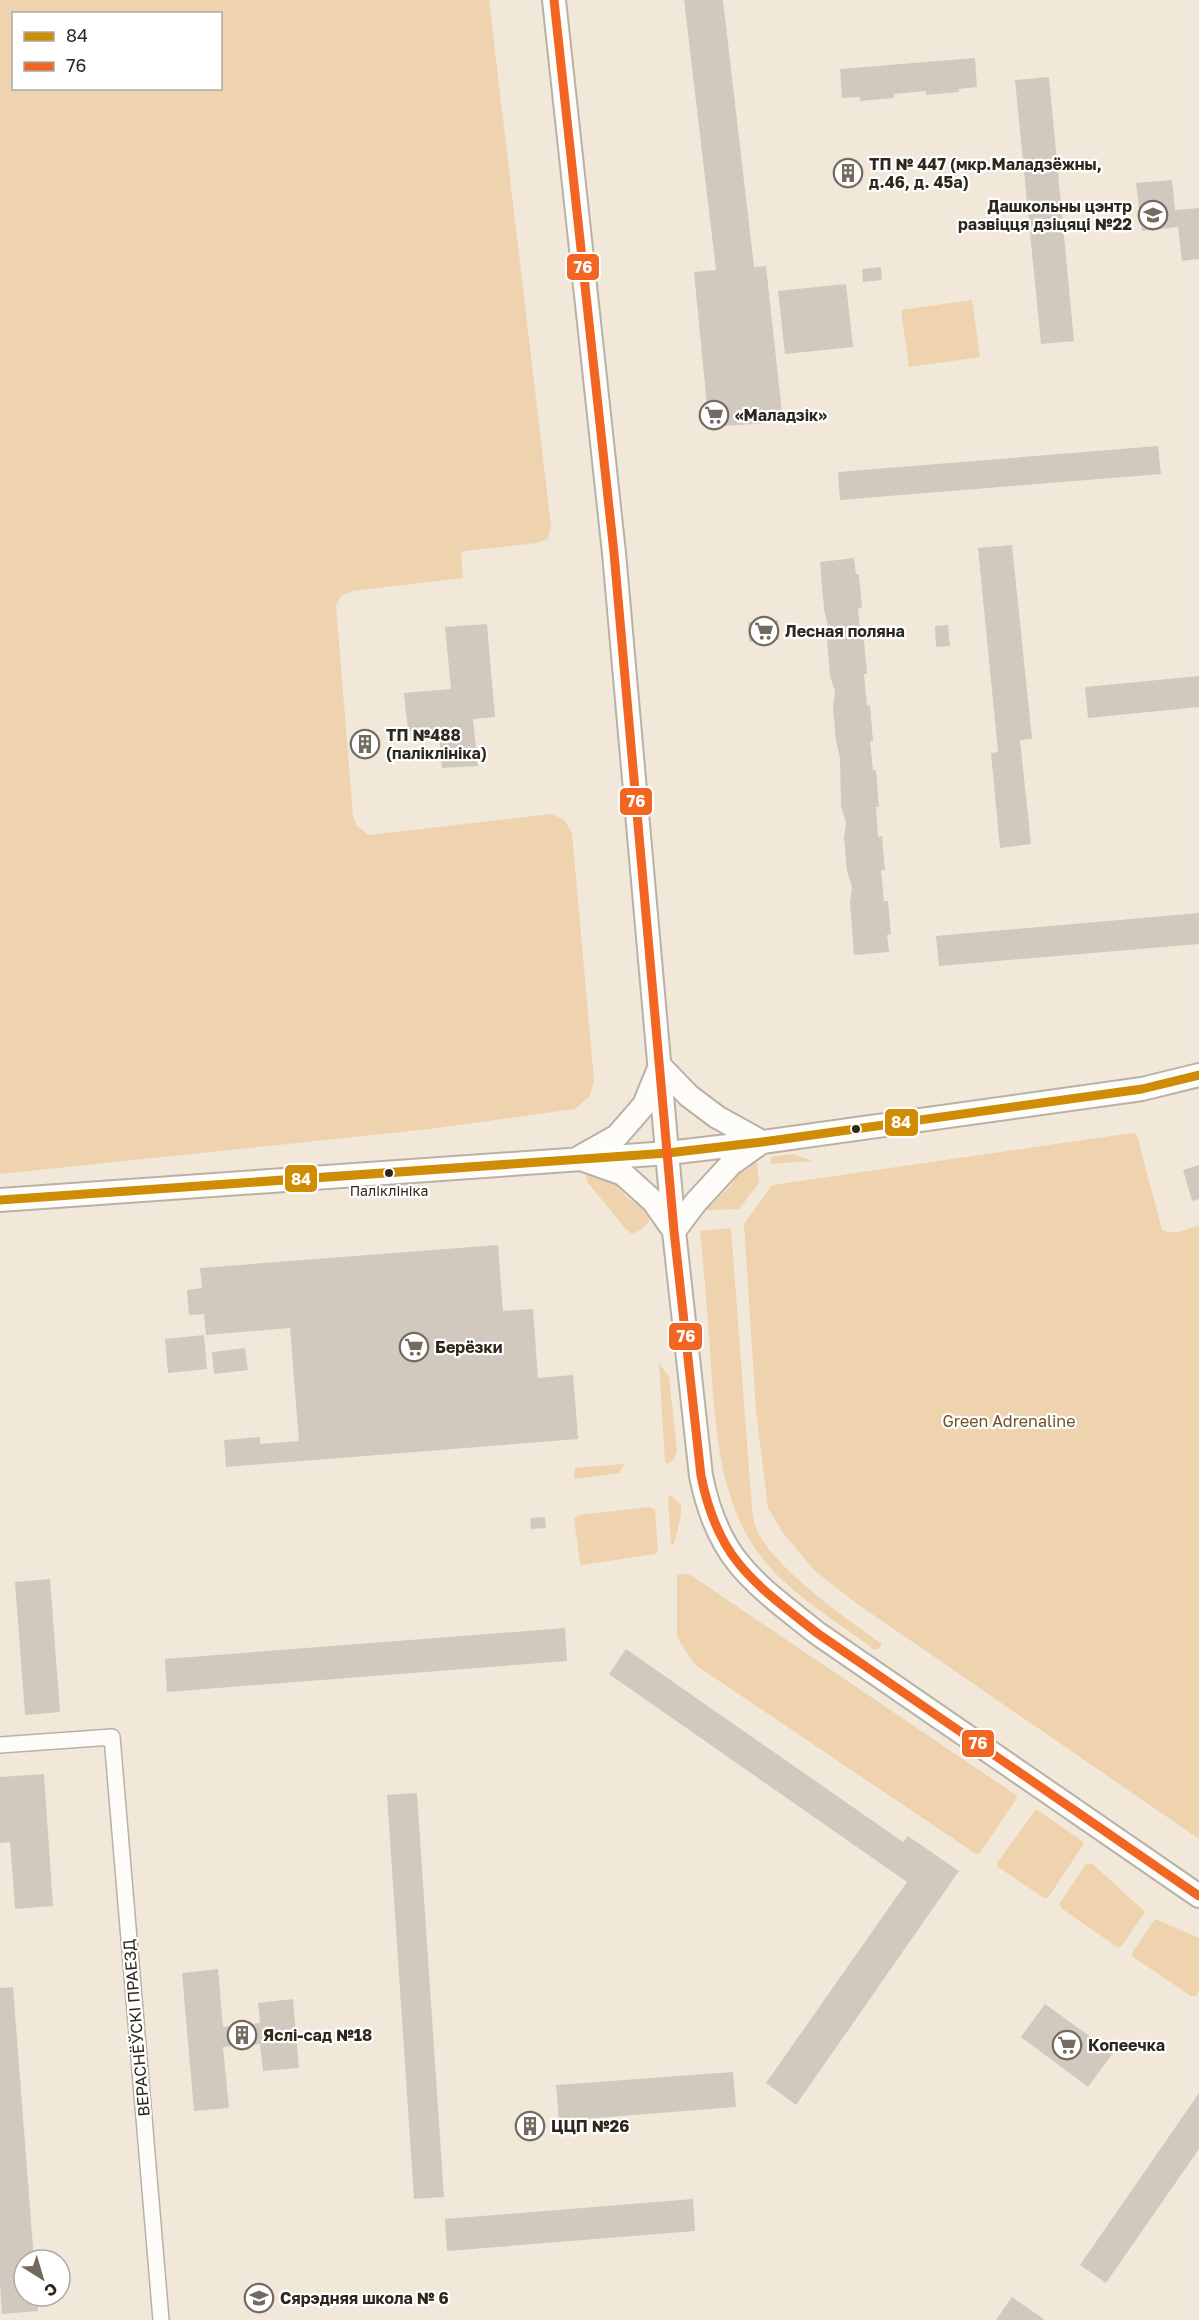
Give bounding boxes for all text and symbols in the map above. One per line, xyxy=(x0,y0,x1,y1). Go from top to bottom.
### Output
legend xyxy=(12,12,222,90)
text: 84 xyxy=(66,24,88,46)
text: 76 xyxy=(66,54,86,76)
place label: ТП № 447 (мкр.Маладзёжны, д.46, д. 45а) xyxy=(869,154,1102,192)
building icon: ТП № 447 (мкр.Маладзёжны, д.46, д. 45а) xyxy=(832,157,864,189)
place label: Дашкольны цэнтр развіцця дзіцяці №22 xyxy=(958,196,1132,234)
school or university icon: Дашкольны цэнтр развіцця дзіцяці №22 xyxy=(1137,199,1169,231)
line badge: 76 xyxy=(566,253,600,281)
text: 76 xyxy=(574,257,592,277)
supermarket icon: «Маладзік» xyxy=(698,399,730,431)
place label: «Маладзік» xyxy=(735,405,827,425)
supermarket icon: Лесная поляна xyxy=(748,615,780,647)
place label: Лесная поляна xyxy=(785,621,905,641)
place label: ТП №488 (паліклініка) xyxy=(386,725,487,763)
building icon: ТП №488 (паліклініка) xyxy=(349,728,381,760)
line badge: 76 xyxy=(619,787,653,816)
text: 76 xyxy=(627,791,645,811)
line badge: 84 xyxy=(884,1108,919,1137)
text: 84 xyxy=(891,1112,911,1132)
unlabelled marker xyxy=(850,1123,862,1135)
line badge: 84 xyxy=(284,1164,318,1193)
marker: Паліклініка xyxy=(383,1167,395,1179)
text: 84 xyxy=(291,1169,311,1189)
place label: Паліклініка xyxy=(350,1182,428,1199)
line badge: 76 xyxy=(668,1322,703,1351)
text: 76 xyxy=(677,1326,695,1346)
supermarket icon: Берёзки xyxy=(398,1331,430,1363)
place label: Берёзки xyxy=(435,1337,503,1357)
park label: Green Adrenaline xyxy=(943,1411,1075,1431)
line badge: 76 xyxy=(961,1729,995,1758)
text: 76 xyxy=(969,1733,987,1753)
street label: ВЕРАСНЁЎСКІ ПРАЕЗД xyxy=(118,1938,154,2117)
building icon: Яслі-сад №18 xyxy=(226,2019,258,2051)
place label: Яслі-сад №18 xyxy=(263,2025,372,2045)
supermarket icon: Копеечка xyxy=(1051,2029,1083,2061)
place label: Копеечка xyxy=(1088,2035,1165,2055)
building icon: ЦЦП №26 xyxy=(514,2110,546,2142)
place label: ЦЦП №26 xyxy=(551,2116,630,2136)
north arrow xyxy=(12,2248,72,2308)
text: С xyxy=(40,2279,62,2301)
school or university icon: Сярэдняя школа № 6 xyxy=(243,2282,275,2314)
place label: Сярэдняя школа № 6 xyxy=(280,2288,449,2308)

